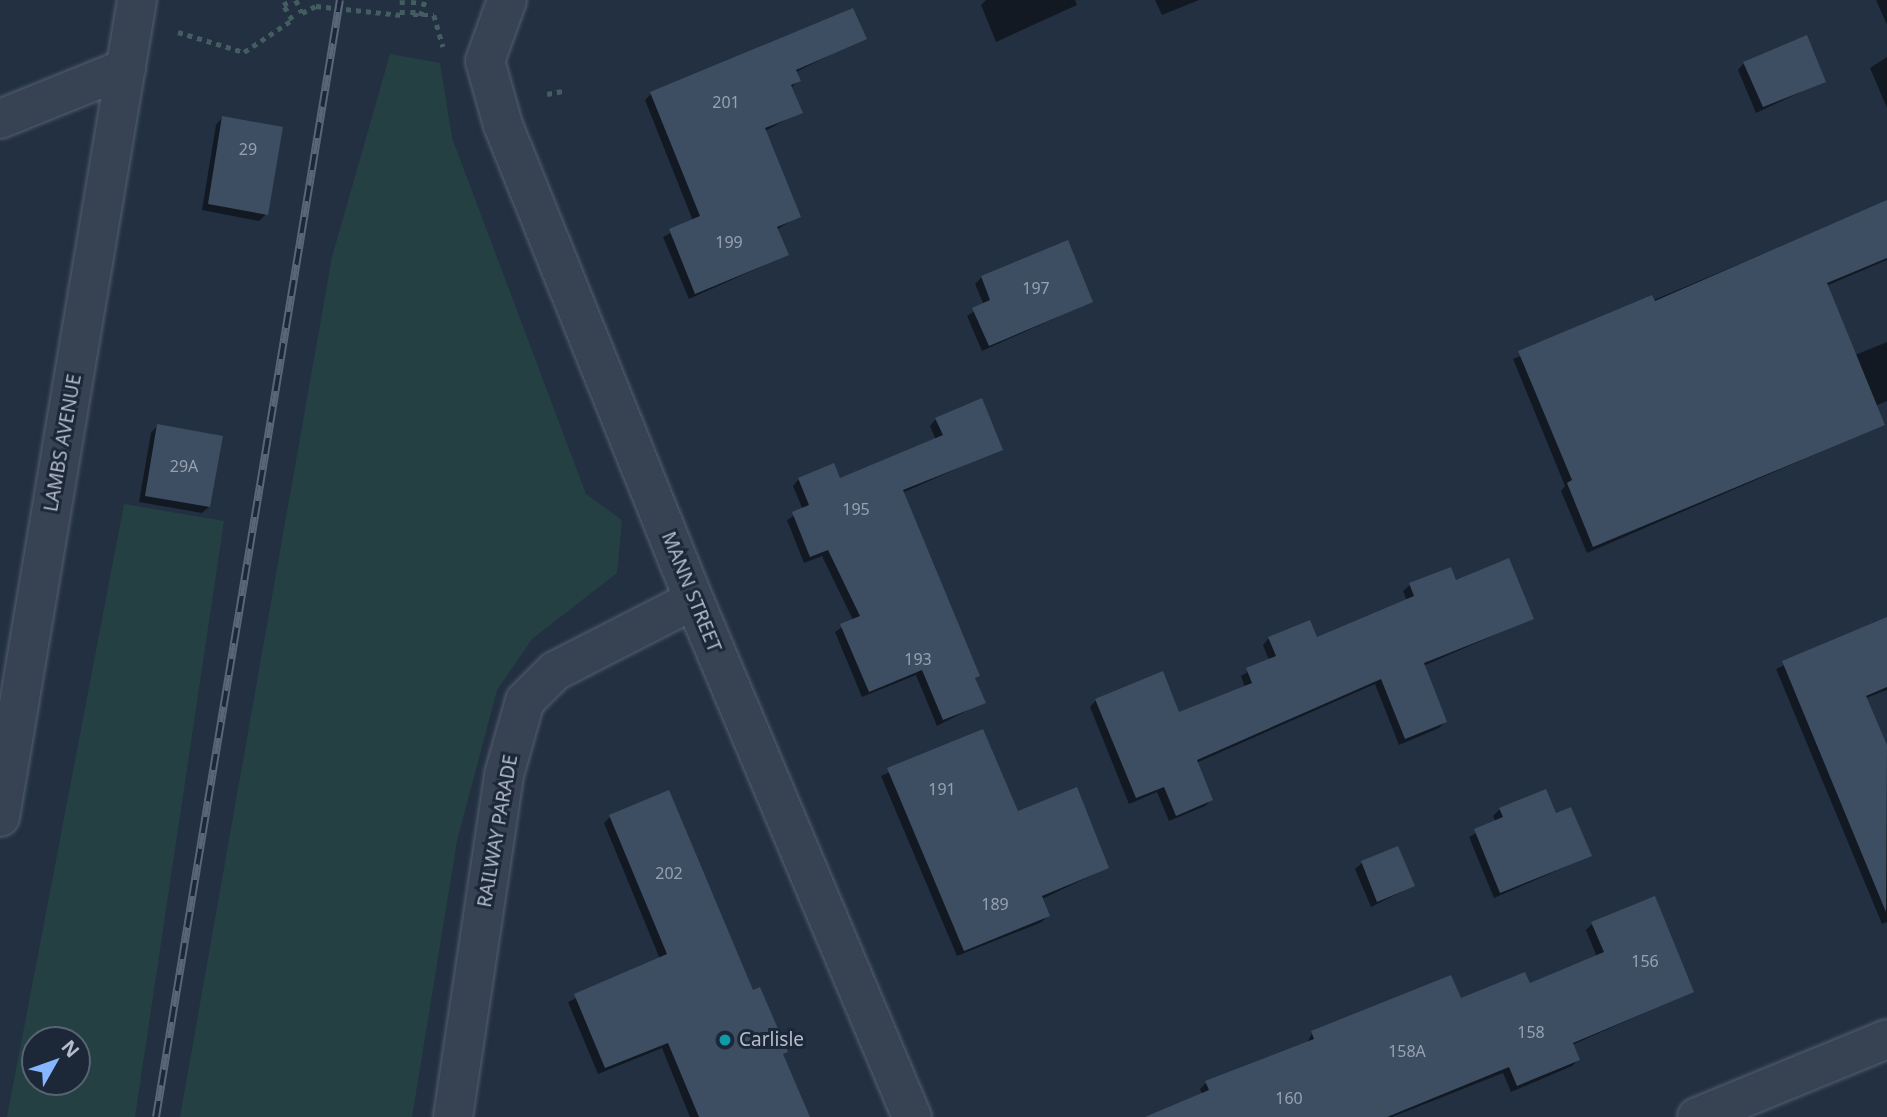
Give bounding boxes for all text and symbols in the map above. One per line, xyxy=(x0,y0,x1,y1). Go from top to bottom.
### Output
house number: 201 xyxy=(712,92,740,112)
house number: 29 xyxy=(239,139,257,159)
house number: 199 xyxy=(715,232,743,252)
house number: 197 xyxy=(1022,278,1050,298)
street label: LAMBS AVENUE xyxy=(40,372,86,514)
house number: 29A xyxy=(170,456,198,476)
house number: 195 xyxy=(842,499,870,519)
street label: MANN STREET xyxy=(657,529,725,655)
house number: 193 xyxy=(904,649,932,669)
street label: RAILWAY PARADE xyxy=(473,753,523,909)
house number: 191 xyxy=(928,779,956,799)
house number: 202 xyxy=(655,863,683,883)
house number: 189 xyxy=(981,894,1009,914)
house number: 156 xyxy=(1631,951,1659,971)
house number: 158 xyxy=(1517,1022,1545,1042)
north arrow xyxy=(21,1026,91,1096)
place label: Carlisle xyxy=(739,1029,804,1051)
marker: Carlisle xyxy=(717,1032,733,1048)
text: N xyxy=(56,1035,85,1063)
house number: 158A xyxy=(1388,1041,1426,1061)
house number: 160 xyxy=(1275,1088,1303,1108)

